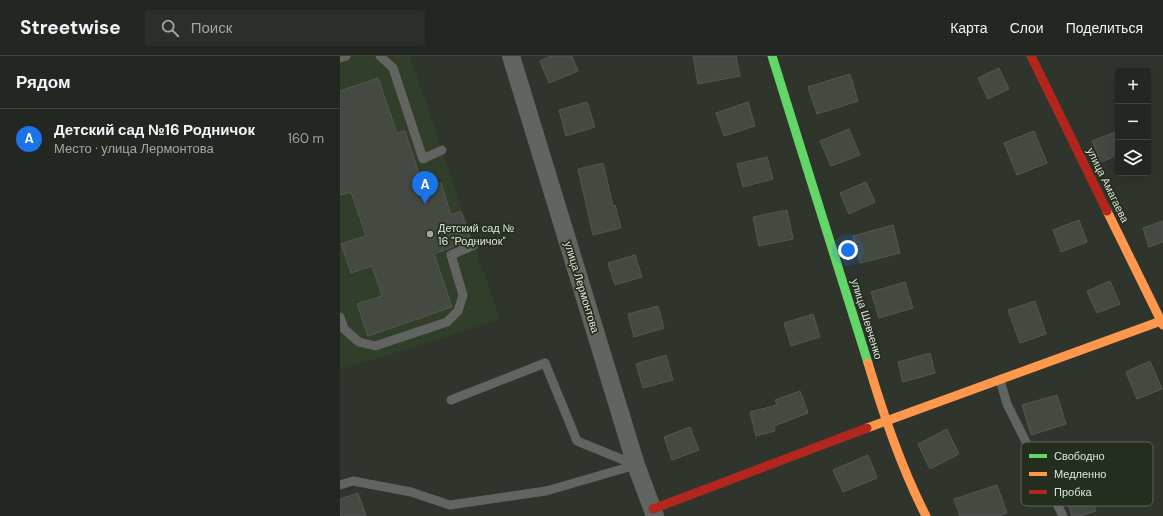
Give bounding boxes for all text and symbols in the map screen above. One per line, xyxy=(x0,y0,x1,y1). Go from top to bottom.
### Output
search box xyxy=(145,10,425,46)
text: Streetwise xyxy=(20,15,121,40)
icon: search xyxy=(159,17,181,39)
text: Поиск xyxy=(191,18,232,38)
text: Карта xyxy=(950,19,988,37)
text: Слои xyxy=(1010,19,1044,37)
text: Поделиться xyxy=(1066,19,1143,37)
map controls xyxy=(1115,68,1151,176)
button: + xyxy=(1115,68,1151,104)
text: Рядом xyxy=(16,71,71,93)
button: − xyxy=(1115,104,1151,140)
text: Детский сад №16 Родничок xyxy=(54,120,255,140)
text: A xyxy=(24,130,34,147)
text: 160 m xyxy=(288,130,324,147)
text: Место · улица Лермонтова xyxy=(54,140,214,157)
button: layers xyxy=(1115,140,1151,176)
street label: улица Амагаева xyxy=(1084,145,1133,226)
pin: A xyxy=(412,171,438,204)
place label: Детский сад № 16 "Родничок" xyxy=(438,221,515,248)
marker: Детский сад № 16 "Родничок" xyxy=(425,229,435,239)
street label: улица Лермонтова xyxy=(561,239,603,335)
your location xyxy=(838,240,858,260)
street label: улица Шевченко xyxy=(848,277,886,361)
legend xyxy=(1021,442,1153,506)
text: Свободно xyxy=(1054,449,1105,463)
text: Медленно xyxy=(1054,467,1106,481)
text: Пробка xyxy=(1054,485,1092,499)

